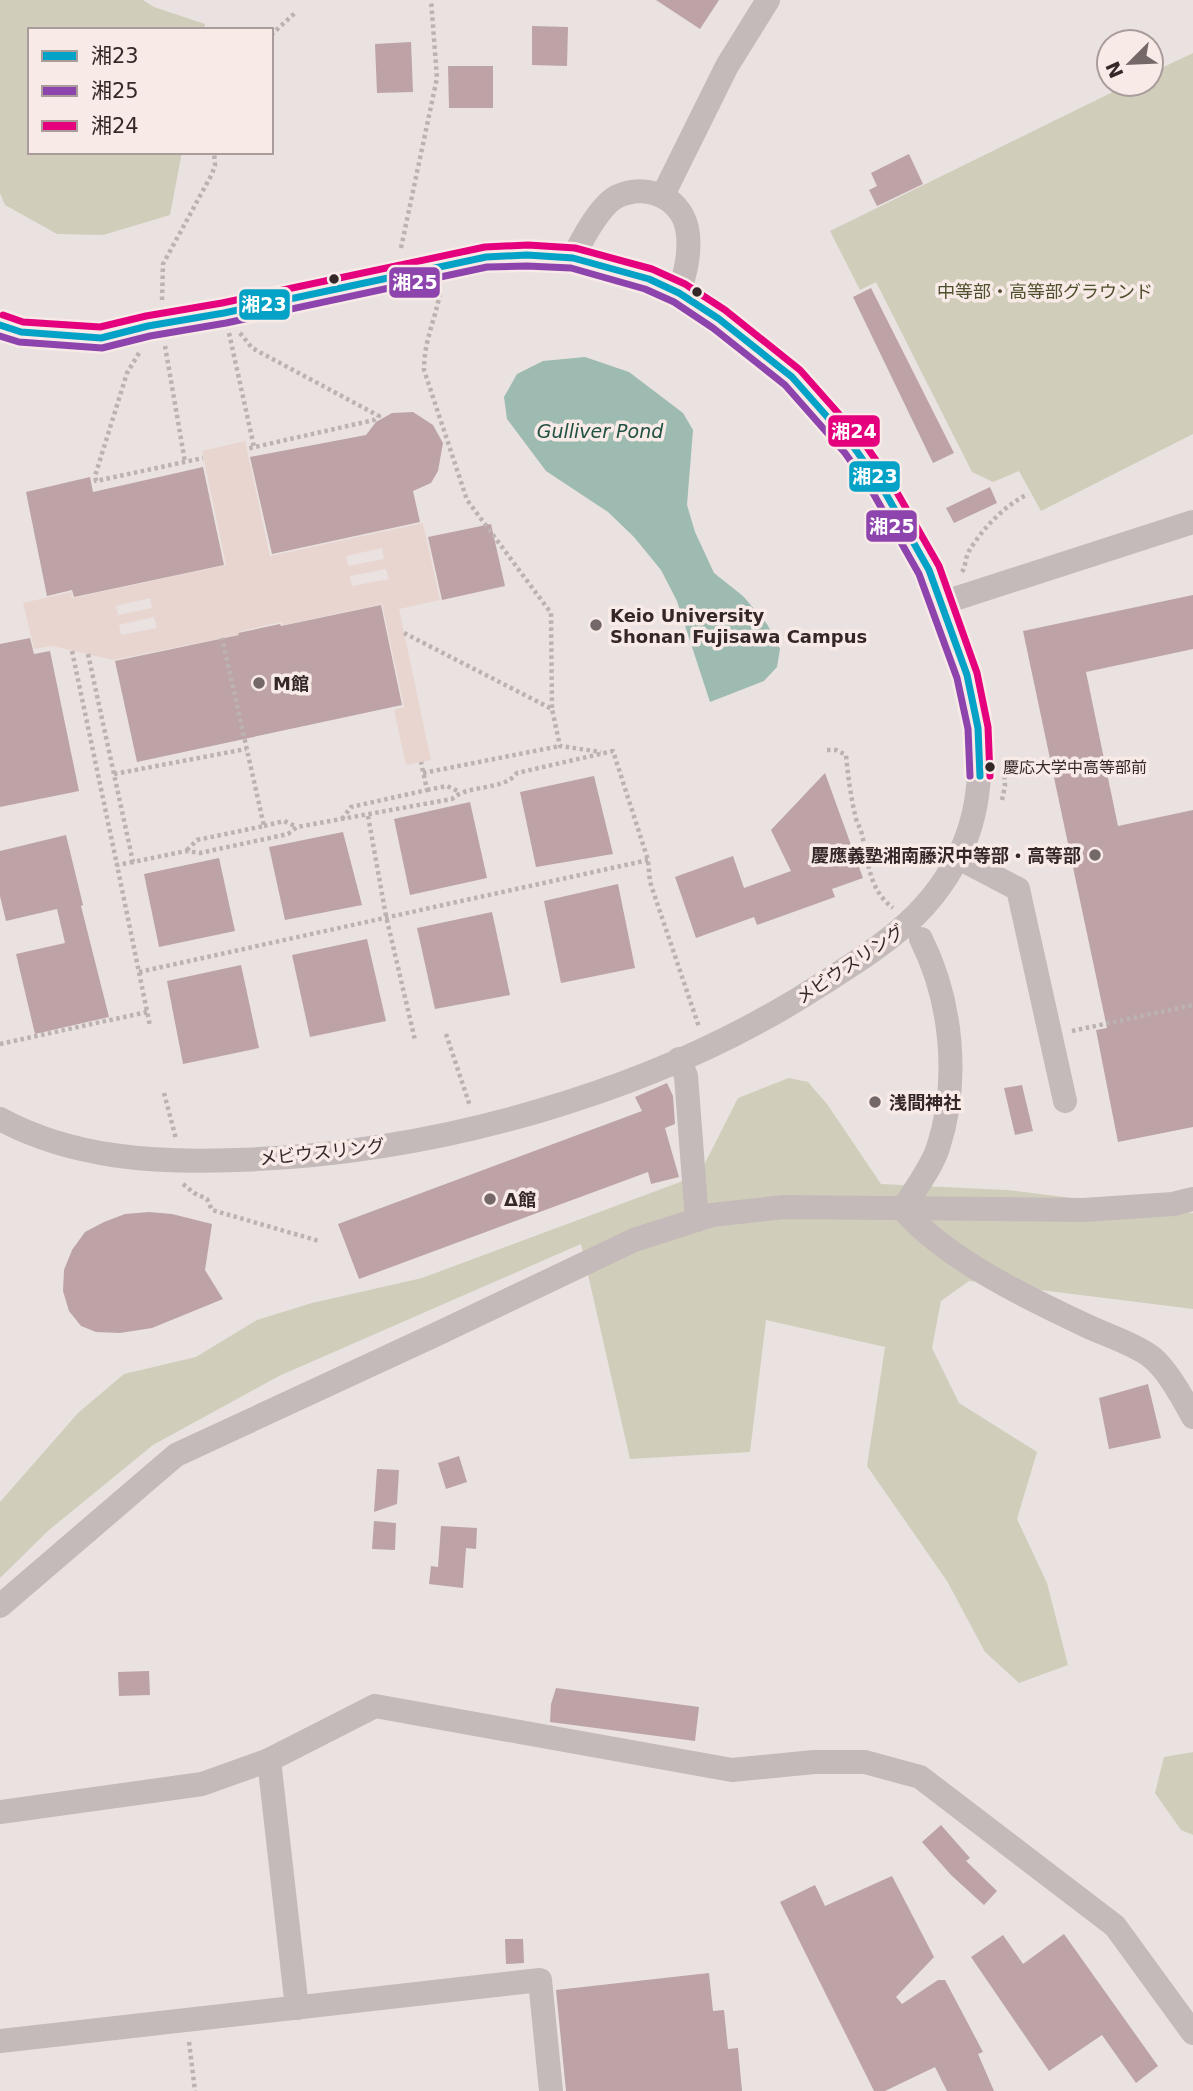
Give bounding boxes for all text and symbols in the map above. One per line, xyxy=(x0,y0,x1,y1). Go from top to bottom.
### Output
legend xyxy=(28,28,273,154)
north arrow xyxy=(1095,28,1165,98)
text: 湘23 xyxy=(91,44,139,68)
text: N xyxy=(1101,58,1128,82)
text: 湘25 xyxy=(91,79,139,103)
text: 湘24 xyxy=(91,114,139,138)
line badge: 湘25 xyxy=(388,266,441,299)
text: 湘25 xyxy=(392,271,438,293)
unlabelled marker xyxy=(327,272,341,286)
park label: 中等部・高等部グラウンド xyxy=(937,281,1153,302)
unlabelled marker xyxy=(690,285,704,299)
line badge: 湘23 xyxy=(238,288,291,321)
text: 湘23 xyxy=(241,293,287,315)
line badge: 湘24 xyxy=(827,414,881,448)
water label: Gulliver Pond xyxy=(537,420,664,442)
text: 湘24 xyxy=(831,420,877,442)
line badge: 湘23 xyxy=(848,460,901,493)
text: 湘23 xyxy=(852,465,898,487)
line badge: 湘25 xyxy=(865,509,918,543)
text: 湘25 xyxy=(869,515,915,537)
place label: Keio University Shonan Fujisawa Campus xyxy=(610,605,867,647)
marker: Keio University Shonan Fujisawa Campus xyxy=(588,617,604,633)
place label: Μ館 xyxy=(273,673,309,694)
marker: Μ館 xyxy=(251,675,267,691)
place label: 慶応大学中高等部前 xyxy=(1003,758,1147,777)
marker: 慶応大学中高等部前 xyxy=(983,760,997,774)
place label: 慶應義塾湘南藤沢中等部・高等部 xyxy=(811,845,1081,866)
marker: 慶應義塾湘南藤沢中等部・高等部 xyxy=(1087,847,1103,863)
street label: メビウスリング xyxy=(792,920,908,1008)
place label: 浅間神社 xyxy=(889,1092,961,1113)
marker: 浅間神社 xyxy=(867,1094,883,1110)
street label: メビウスリング xyxy=(258,1135,386,1169)
place label: Δ館 xyxy=(504,1189,536,1210)
marker: Δ館 xyxy=(482,1191,498,1207)

